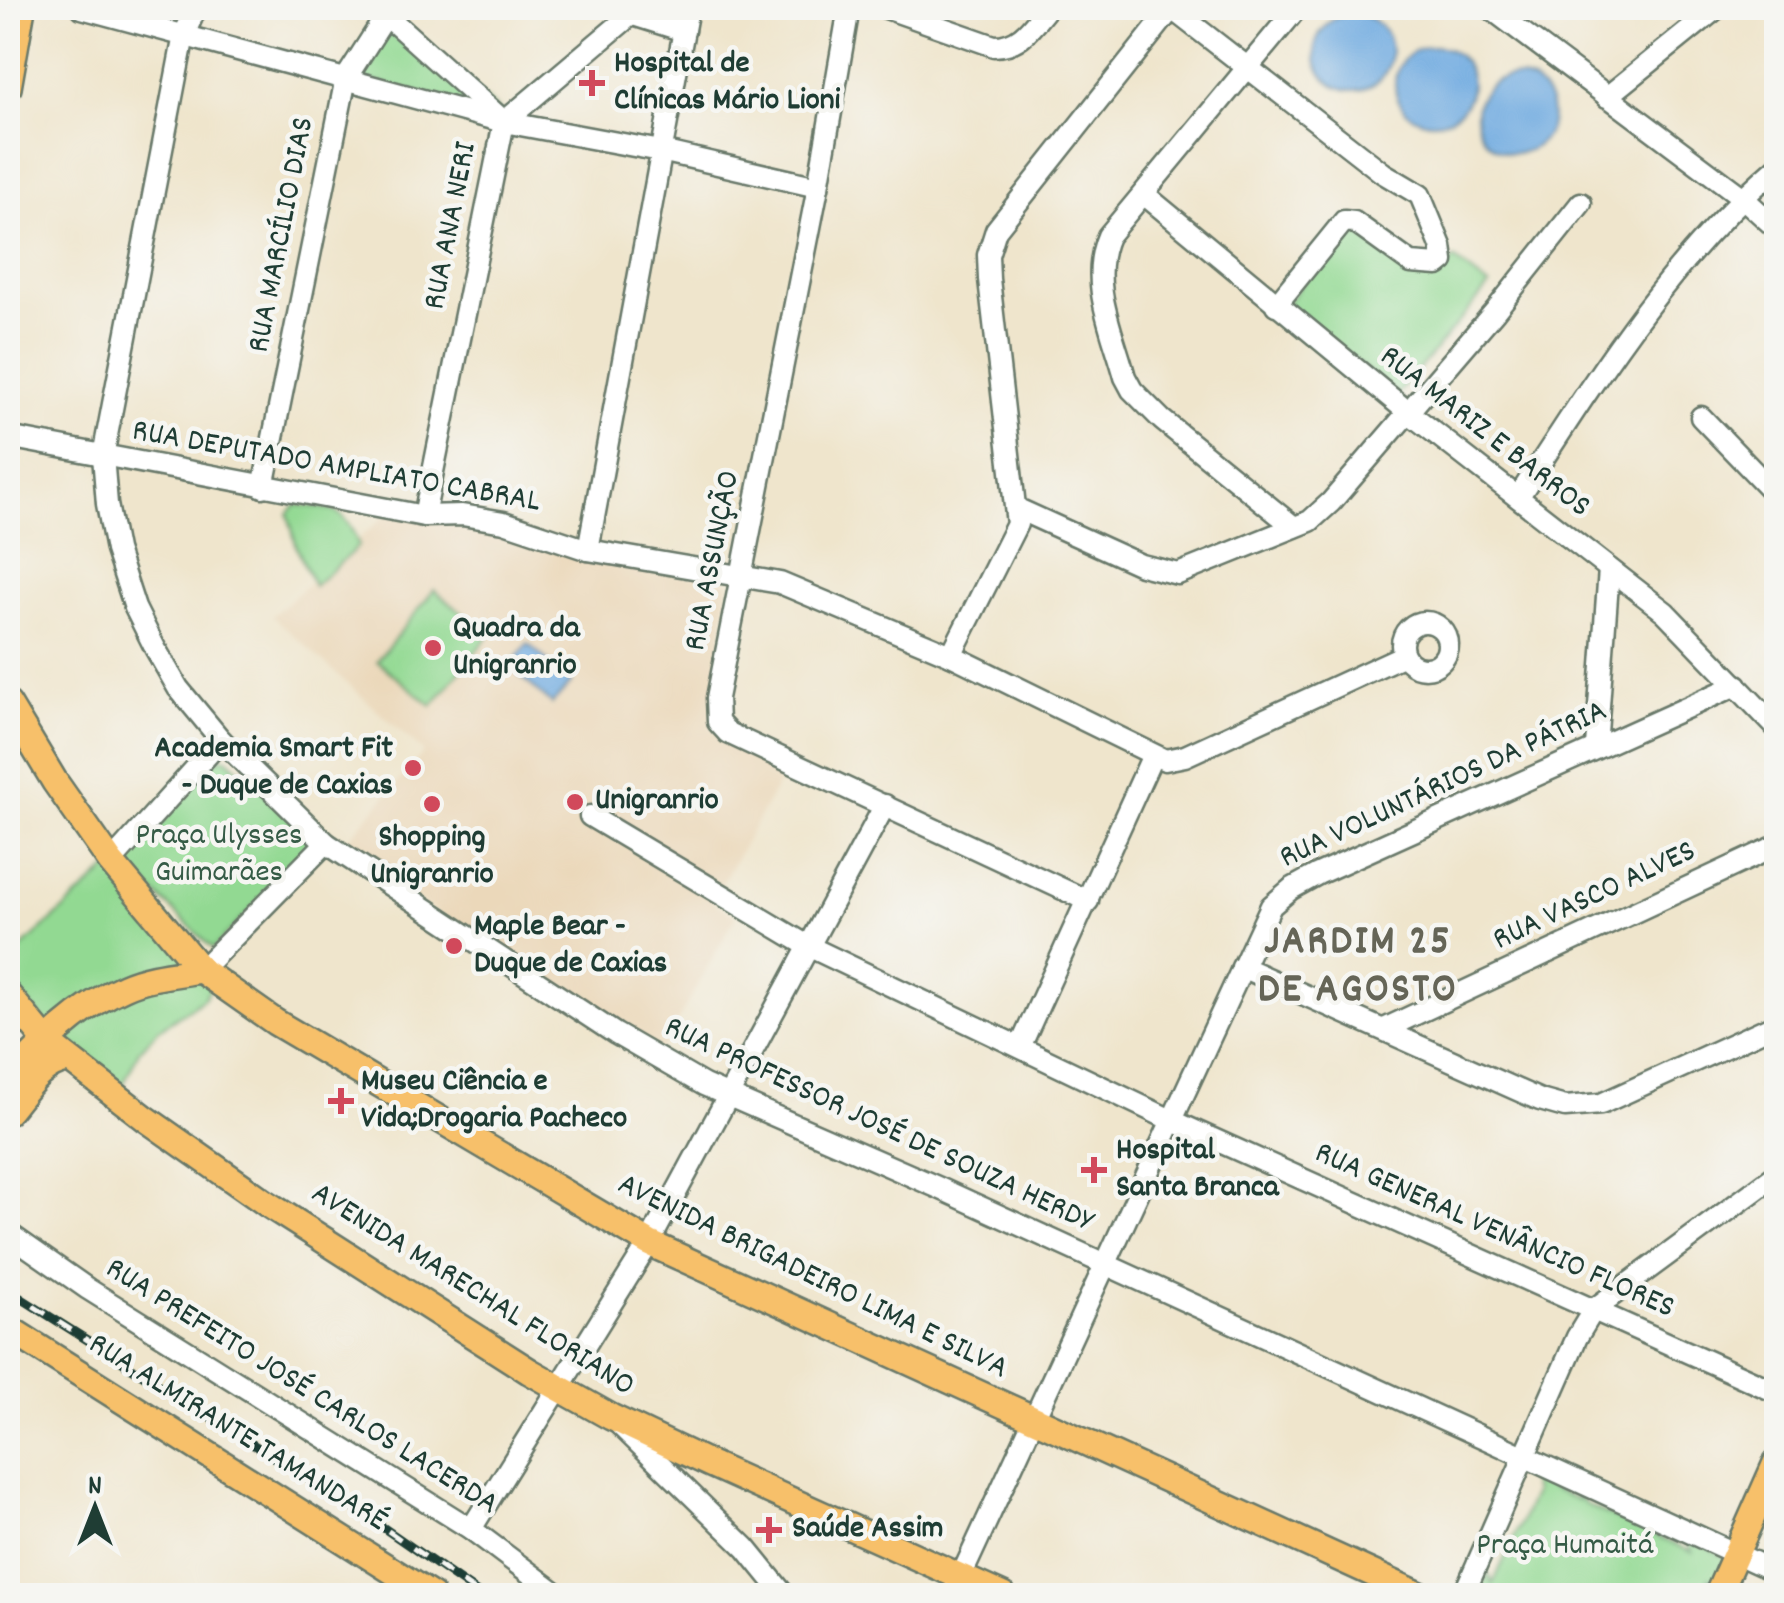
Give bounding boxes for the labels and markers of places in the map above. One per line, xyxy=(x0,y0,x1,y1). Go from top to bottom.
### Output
place label: Hospital de Clínicas Mário Lioni xyxy=(614,42,841,125)
marker: Hospital de Clínicas Mário Lioni xyxy=(579,70,605,96)
place label: Quadra da Unigranrio xyxy=(453,607,581,690)
marker: Quadra da Unigranrio xyxy=(422,637,444,659)
place label: Academia Smart Fit - Duque de Caxias xyxy=(154,727,393,810)
marker: Academia Smart Fit - Duque de Caxias xyxy=(402,757,424,779)
place label: Unigranrio xyxy=(595,779,719,825)
marker: Unigranrio xyxy=(564,791,586,813)
marker: Shopping Unigranrio xyxy=(421,793,443,815)
place label: Shopping Unigranrio xyxy=(370,816,494,899)
place label: Maple Bear - Duque de Caxias xyxy=(474,905,667,988)
marker: Maple Bear - Duque de Caxias xyxy=(443,935,465,957)
place label: Museu Ciência e Vida;Drogaria Pacheco xyxy=(361,1060,627,1143)
marker: Museu Ciência e Vida;Drogaria Pacheco xyxy=(330,1090,352,1112)
place label: Hospital Santa Branca xyxy=(1116,1129,1280,1212)
marker: Hospital Santa Branca xyxy=(1081,1157,1107,1183)
place label: Saúde Assim xyxy=(792,1507,944,1553)
marker: Saúde Assim xyxy=(756,1517,782,1543)

